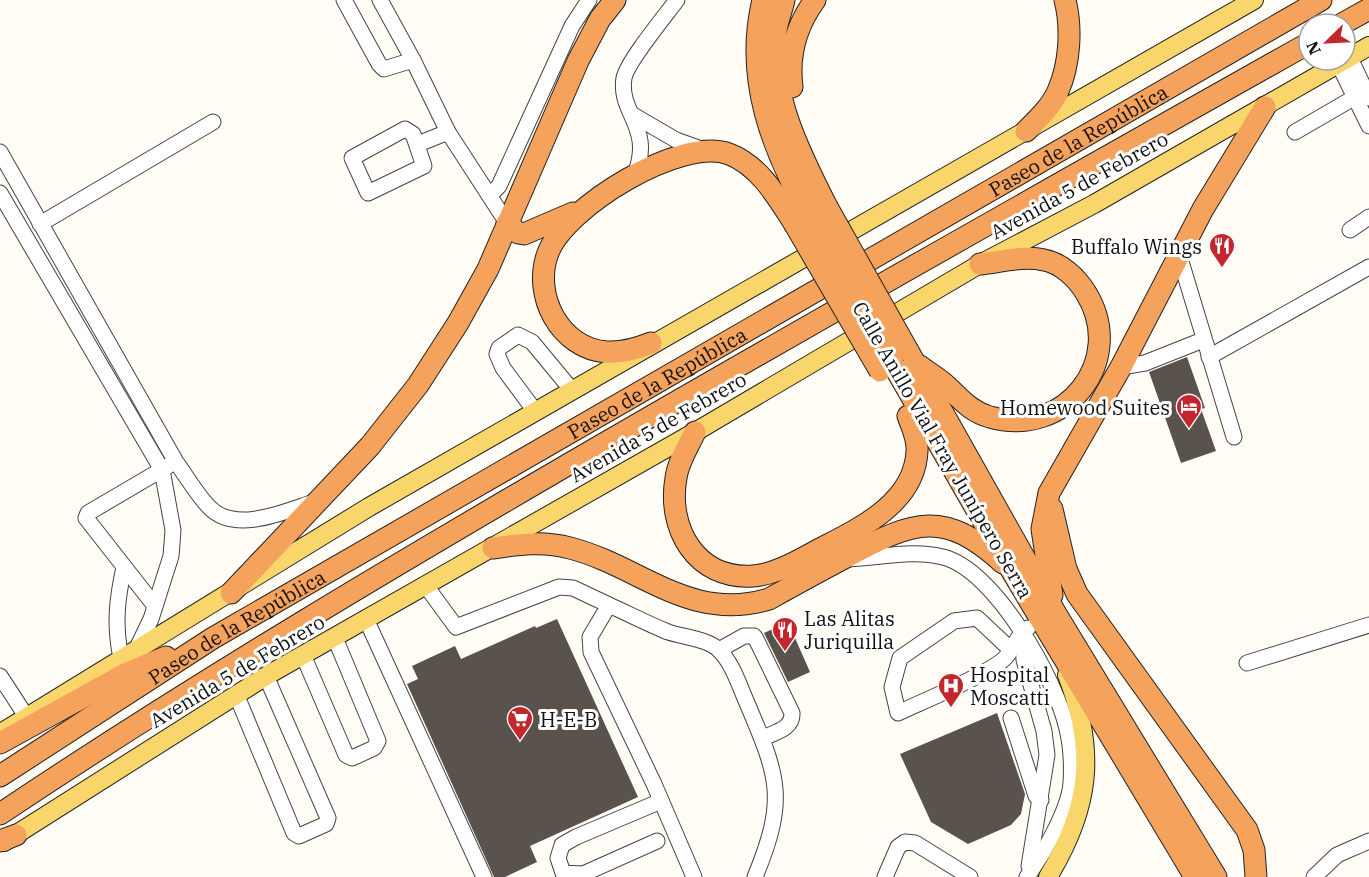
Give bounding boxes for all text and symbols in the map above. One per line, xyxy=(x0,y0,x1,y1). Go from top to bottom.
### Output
north arrow xyxy=(1297,12,1357,72)
text: N xyxy=(1302,38,1325,58)
street label: Paseo de la República xyxy=(983,78,1173,202)
street label: Avenida 5 de Febrero xyxy=(985,125,1173,245)
restaurant icon: Buffalo Wings xyxy=(1207,231,1237,269)
place label: Buffalo Wings xyxy=(1071,233,1202,260)
street label: Calle Anillo Vial Fray Junípero Serra xyxy=(847,296,1039,604)
street label: Paseo de la República xyxy=(562,320,751,445)
street label: Avenida 5 de Febrero xyxy=(565,365,751,489)
hotel icon: Homewood Suites xyxy=(1174,392,1204,430)
place label: Homewood Suites xyxy=(1000,394,1170,421)
street label: Paseo de la República xyxy=(143,563,330,690)
place label: Las Alitas Juriquilla xyxy=(804,605,895,655)
street label: Avenida 5 de Febrero xyxy=(145,608,329,734)
restaurant icon: Las Alitas Juriquilla xyxy=(770,615,800,653)
place label: Hospital Moscatti xyxy=(970,661,1050,711)
hospital icon: Hospital Moscatti xyxy=(936,671,966,709)
supermarket icon: H-E-B xyxy=(505,704,535,742)
place label: H-E-B xyxy=(540,706,597,733)

